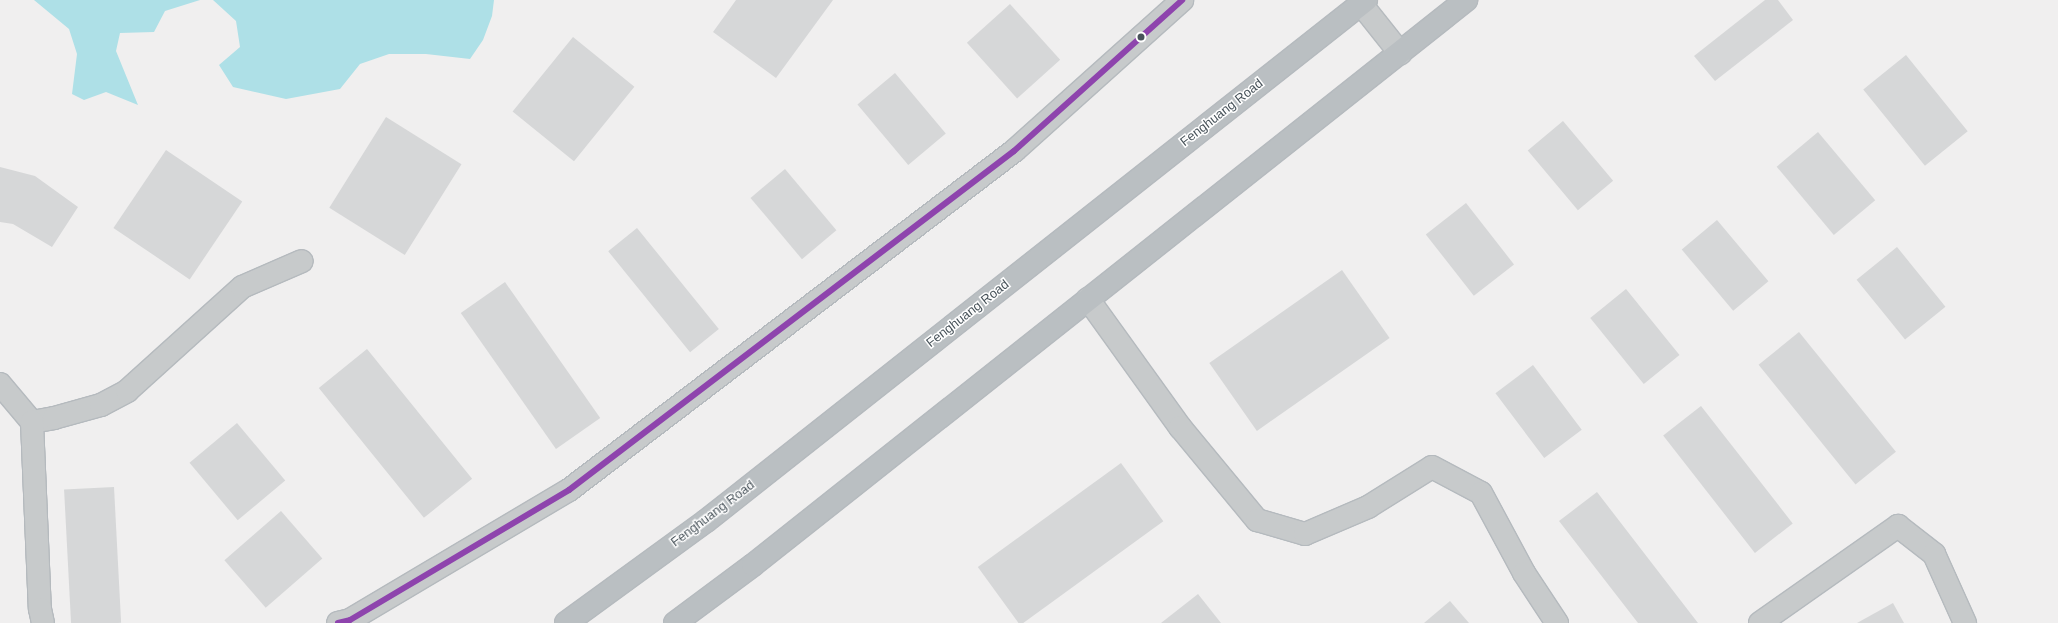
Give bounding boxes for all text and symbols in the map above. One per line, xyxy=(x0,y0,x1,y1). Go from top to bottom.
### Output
unlabelled marker xyxy=(1136,32,1146,42)
street label: Fenghuang Road xyxy=(1178,76,1266,150)
street label: Fenghuang Road xyxy=(924,277,1012,351)
street label: Fenghuang Road xyxy=(668,478,758,550)

